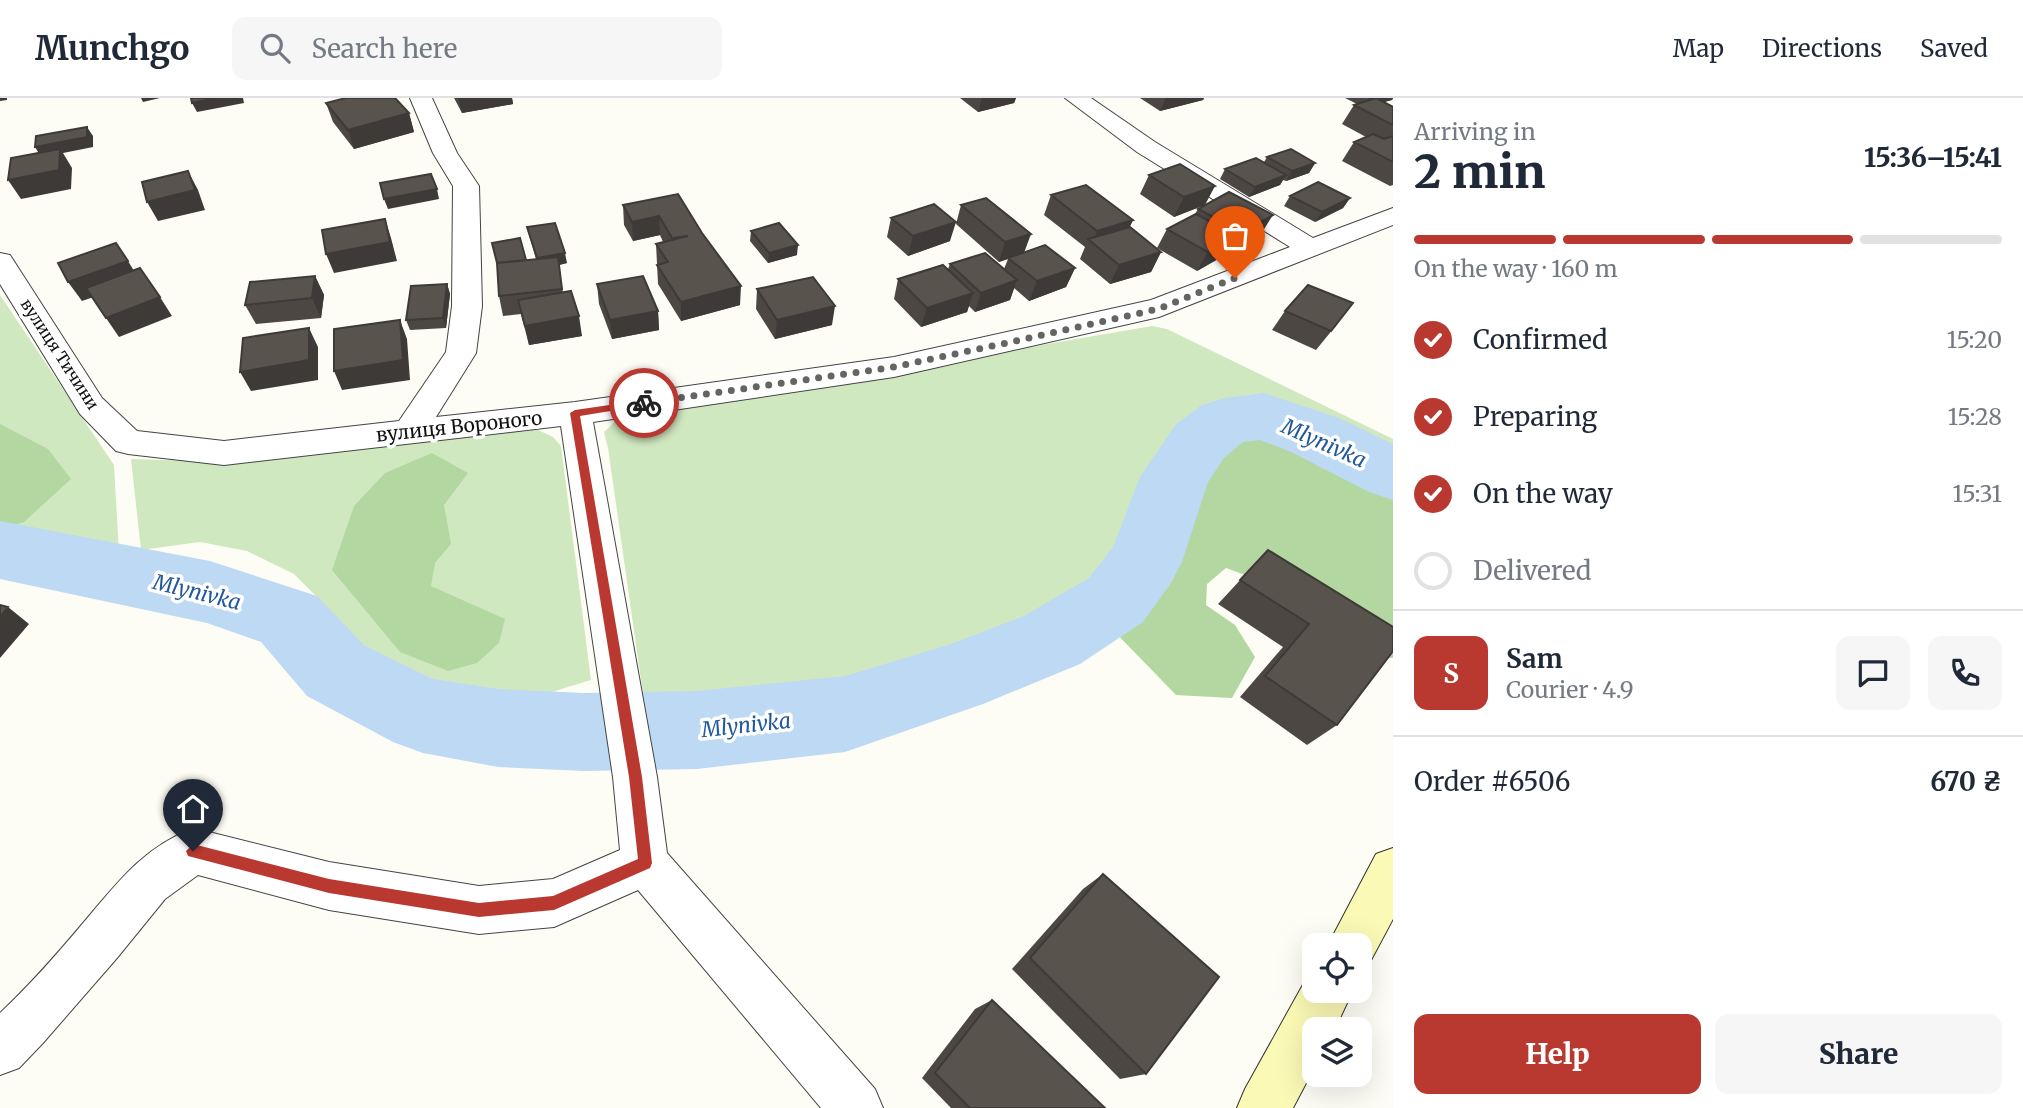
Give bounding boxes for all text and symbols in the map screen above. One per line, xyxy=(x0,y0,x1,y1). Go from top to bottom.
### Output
search box xyxy=(232,17,722,80)
text: Munchgo xyxy=(35,28,190,69)
icon: search xyxy=(256,29,294,67)
text: Search here xyxy=(312,32,457,65)
text: Map xyxy=(1673,33,1724,64)
text: Directions xyxy=(1762,33,1882,64)
text: Saved xyxy=(1920,33,1988,64)
text: Arriving in xyxy=(1414,117,1536,146)
text: 15:36–15:41 xyxy=(1864,141,2002,174)
text: 2 min xyxy=(1414,143,1546,201)
pin xyxy=(1205,206,1265,278)
icon: bag xyxy=(1216,217,1254,255)
text: On the way · 160 m xyxy=(1414,254,1618,283)
street label: вулиця Тичини xyxy=(17,295,103,413)
icon: check xyxy=(1414,321,1452,359)
text: Confirmed xyxy=(1473,323,1608,356)
text: 15:20 xyxy=(1947,325,2002,354)
courier xyxy=(609,368,679,438)
icon: bike xyxy=(625,384,663,422)
icon: check xyxy=(1414,398,1452,436)
text: Preparing xyxy=(1473,400,1597,433)
text: 15:28 xyxy=(1948,402,2002,431)
street label: вулиця Вороного xyxy=(375,405,543,447)
water label: Mlynivka xyxy=(1277,412,1370,474)
icon: check xyxy=(1414,475,1452,513)
text: On the way xyxy=(1473,477,1613,510)
text: 15:31 xyxy=(1953,479,2002,508)
text: Delivered xyxy=(1473,554,1592,587)
water label: Mlynivka xyxy=(149,568,244,616)
button: chat xyxy=(1836,636,1910,710)
button: phone xyxy=(1928,636,2002,710)
text: Sam xyxy=(1506,642,1563,675)
text: S xyxy=(1443,657,1459,690)
text: Courier · 4.9 xyxy=(1506,675,1634,704)
water label: Mlynivka xyxy=(699,707,792,743)
text: Order #6506 xyxy=(1414,765,1571,798)
text: 670 ₴ xyxy=(1930,765,2002,798)
pin xyxy=(163,779,223,851)
icon: home xyxy=(174,790,212,828)
map controls xyxy=(1302,933,1372,1087)
button: locate xyxy=(1302,933,1372,1003)
button: Help xyxy=(1414,1014,1701,1094)
button: Share xyxy=(1715,1014,2002,1094)
button: layers xyxy=(1302,1017,1372,1087)

